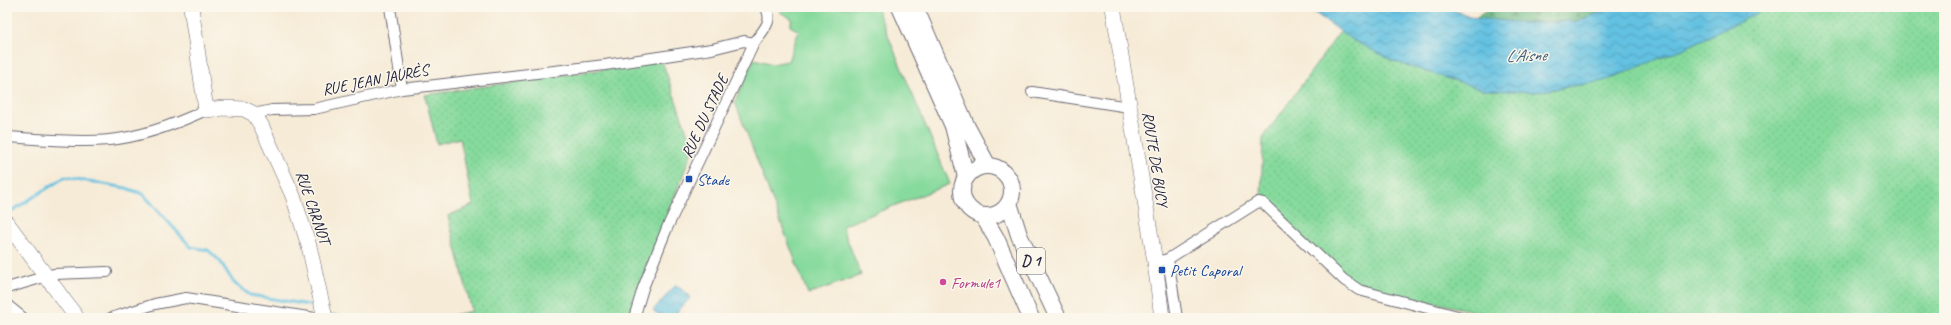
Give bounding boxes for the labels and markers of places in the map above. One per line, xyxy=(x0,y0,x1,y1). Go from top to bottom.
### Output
place label: Stade xyxy=(697,170,731,190)
marker: Stade xyxy=(684,174,694,184)
place label: Petit Caporal xyxy=(1170,261,1244,281)
marker: Petit Caporal xyxy=(1157,265,1167,275)
place label: Formule1 xyxy=(951,273,1001,293)
marker: Formule1 xyxy=(938,277,948,287)

